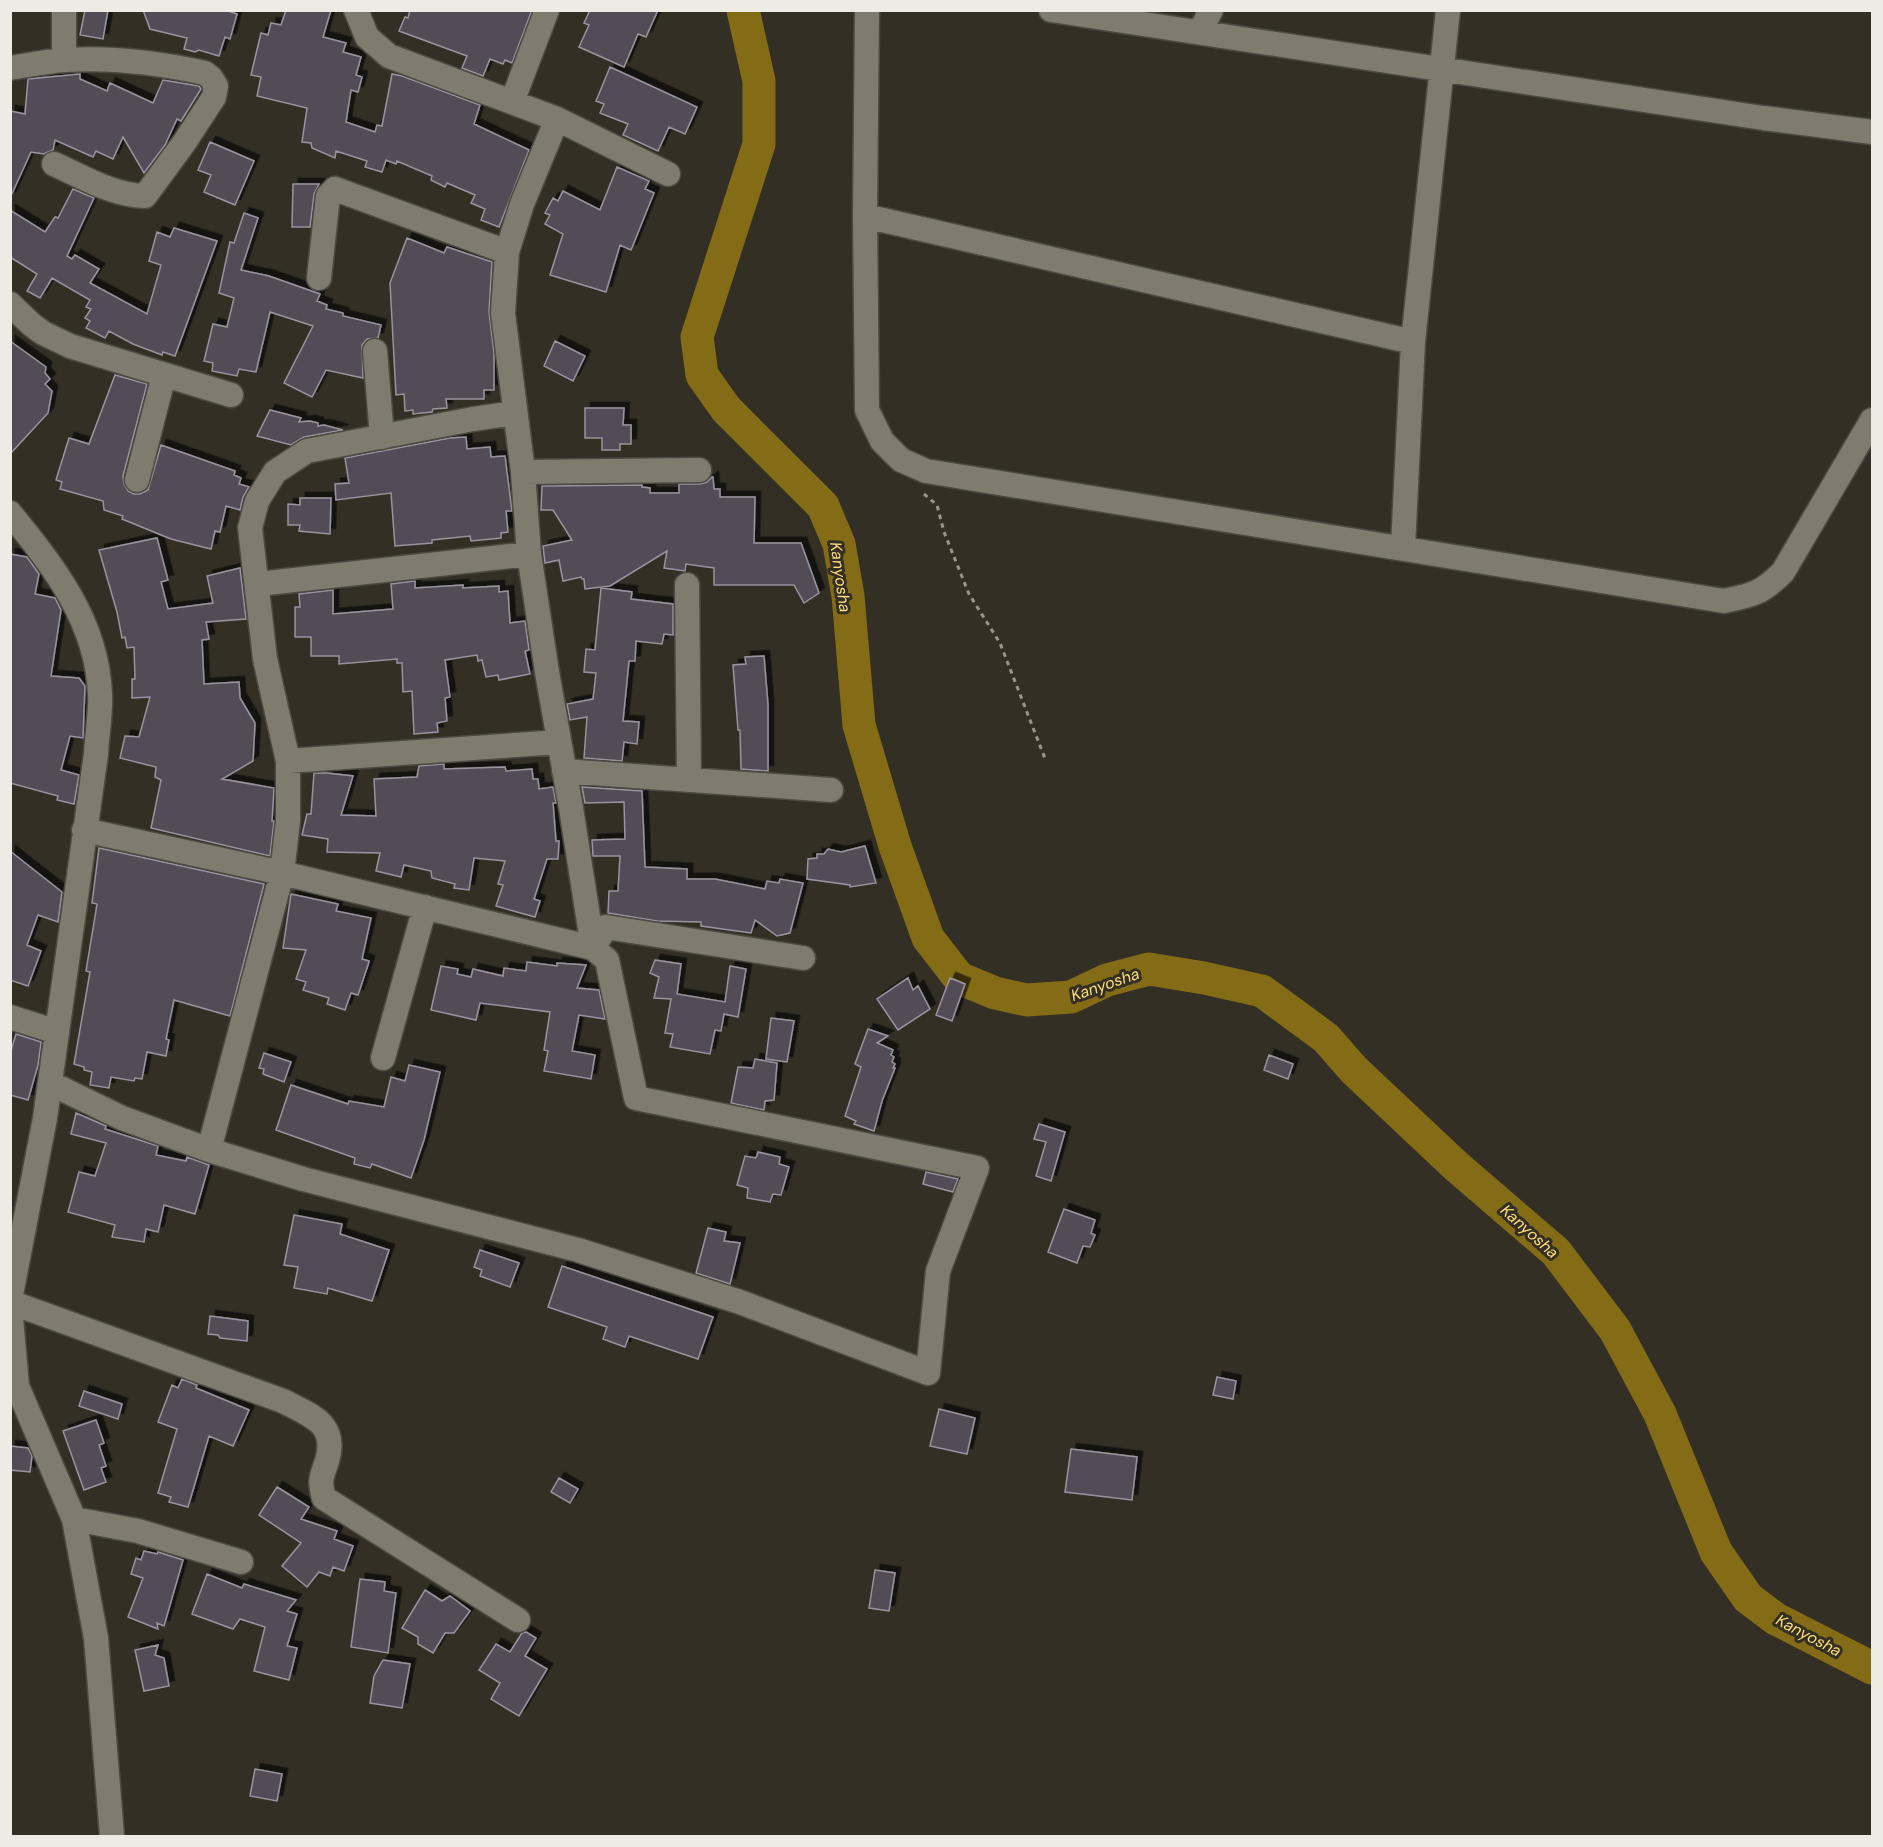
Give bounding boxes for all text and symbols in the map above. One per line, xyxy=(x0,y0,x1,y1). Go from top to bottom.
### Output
water label: Kanyosha xyxy=(825,540,856,614)
water label: Kanyosha xyxy=(1068,963,1142,1006)
water label: Kanyosha xyxy=(1496,1200,1563,1263)
water label: Kanyosha xyxy=(1772,1609,1845,1661)

